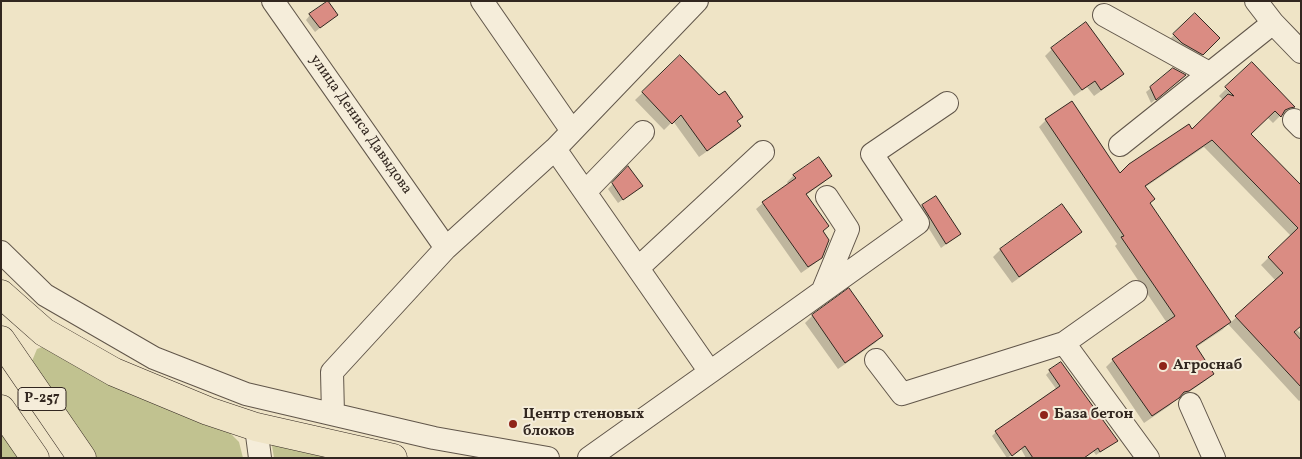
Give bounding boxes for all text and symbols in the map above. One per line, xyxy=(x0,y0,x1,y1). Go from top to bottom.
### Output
street label: улица Дениса Давыдова xyxy=(305,52,415,198)
place label: Агроснаб xyxy=(1173,357,1242,375)
marker: Агроснаб xyxy=(1157,360,1169,372)
road number: Р-257 xyxy=(18,388,66,410)
place label: Центр стеновых блоков xyxy=(523,406,644,441)
place label: База бетон xyxy=(1054,406,1133,424)
marker: База бетон xyxy=(1038,409,1050,421)
marker: Центр стеновых блоков xyxy=(507,418,519,430)

